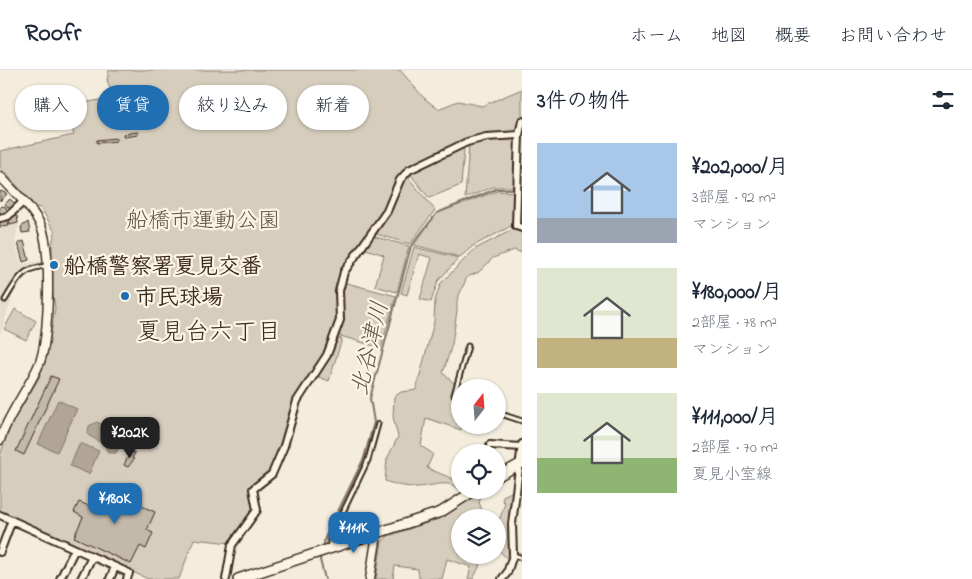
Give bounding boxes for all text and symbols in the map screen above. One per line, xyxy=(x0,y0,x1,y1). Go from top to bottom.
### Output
text: Roofr xyxy=(25,17,81,52)
text: ホーム xyxy=(630,24,683,50)
text: 地図 xyxy=(711,24,747,50)
text: 概要 xyxy=(775,24,811,50)
text: お問い合わせ xyxy=(839,24,947,50)
chip: 購入 xyxy=(15,85,87,130)
chip: 賃貸 xyxy=(97,85,169,130)
chip: 絞り込み xyxy=(179,85,287,130)
chip: 新着 xyxy=(297,85,369,130)
icon: filters xyxy=(929,86,957,114)
text: 3件の物件 xyxy=(537,87,630,117)
text: ¥202,000/月 xyxy=(692,153,788,183)
icon: home xyxy=(577,163,637,223)
text: 3部屋 · 92 m² xyxy=(692,186,776,210)
park label: 船橋市運動公園 xyxy=(126,206,280,238)
text: マンション xyxy=(692,213,771,237)
place label: 船橋警察署夏見交番 xyxy=(64,252,262,284)
marker: 船橋警察署夏見交番 xyxy=(48,259,60,271)
text: ¥180,000/月 xyxy=(692,278,782,308)
place label: 市民球場 xyxy=(135,283,223,315)
icon: home xyxy=(577,288,637,348)
marker: 市民球場 xyxy=(119,290,131,302)
water label: 北谷津川 xyxy=(344,298,399,399)
text: 2部屋 · 78 m² xyxy=(692,311,777,335)
district label: 夏見台六丁目 xyxy=(137,316,281,351)
text: マンション xyxy=(692,338,771,362)
north arrow xyxy=(451,379,506,434)
map controls xyxy=(451,379,506,564)
text: ¥111,000/月 xyxy=(692,403,779,433)
icon: home xyxy=(577,413,637,473)
pin: ¥202K xyxy=(95,416,165,459)
text: ¥202K xyxy=(112,421,148,445)
text: 2部屋 · 70 m² xyxy=(692,436,778,460)
button: locate xyxy=(451,444,506,499)
text: 夏見小室線 xyxy=(692,463,772,487)
pin: ¥180K xyxy=(80,482,150,525)
text: ¥180K xyxy=(99,487,131,511)
button: layers xyxy=(451,509,506,564)
pin: ¥111K xyxy=(319,512,389,554)
text: ¥111K xyxy=(339,516,369,540)

